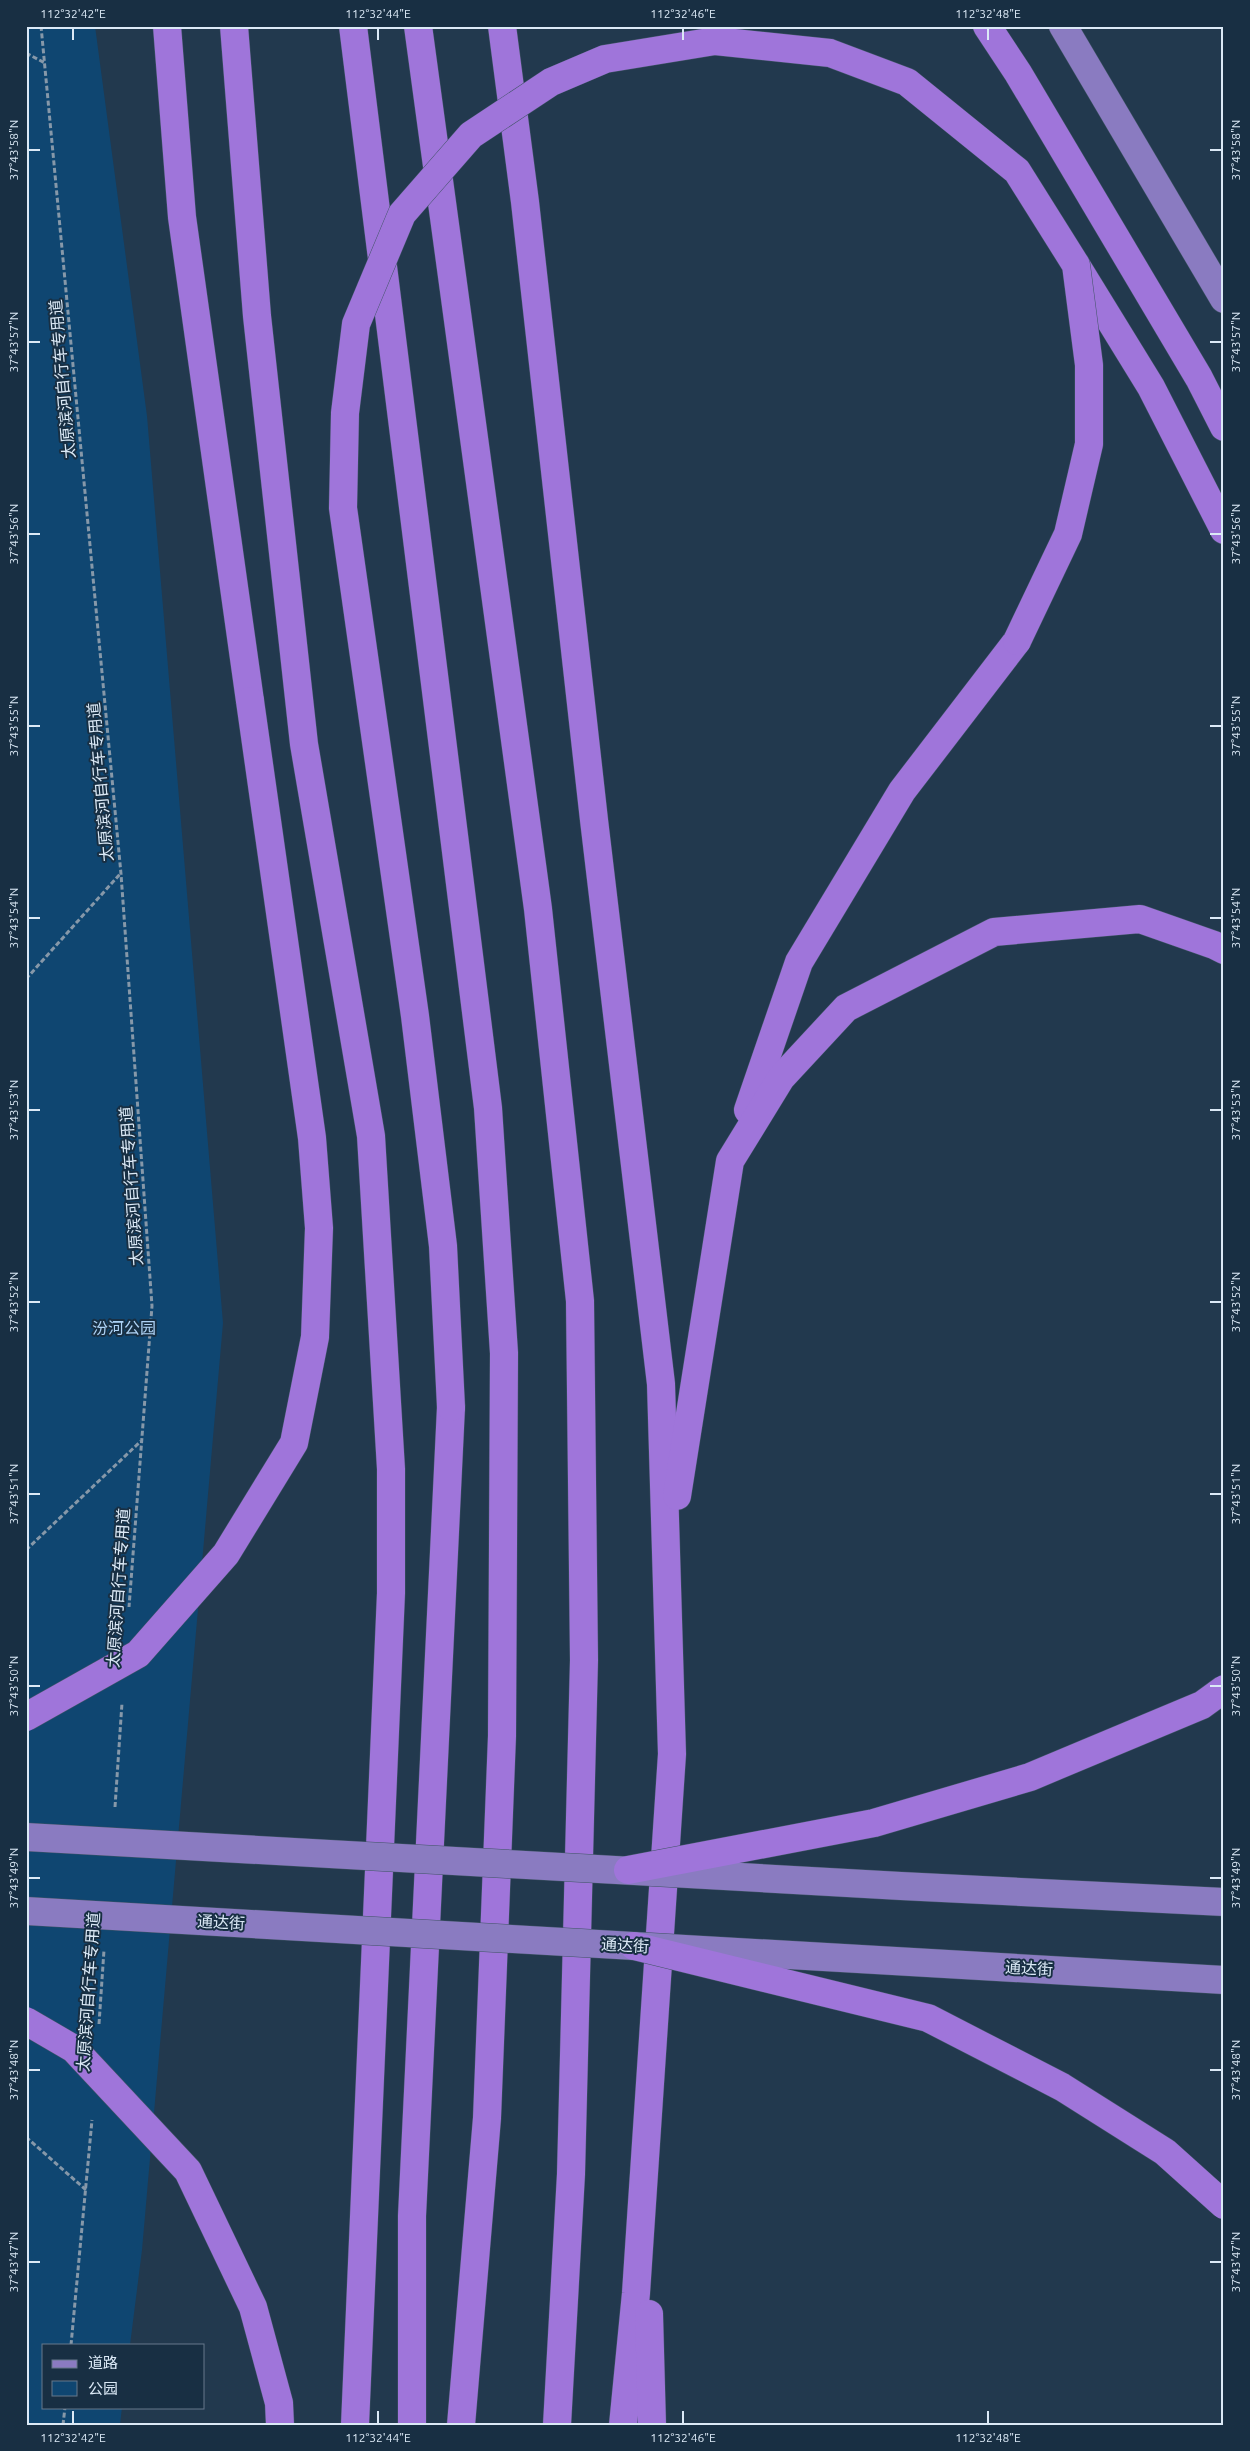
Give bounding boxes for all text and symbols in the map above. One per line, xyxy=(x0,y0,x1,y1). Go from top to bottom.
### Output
text: 112°32'42"E xyxy=(40,7,106,20)
text: 112°32'44"E xyxy=(345,7,411,20)
text: 112°32'46"E xyxy=(650,7,716,20)
text: 112°32'48"E xyxy=(955,7,1021,20)
text: 37°43'58"N xyxy=(7,120,20,180)
text: 37°43'58"N xyxy=(1229,120,1242,180)
street label: 太原滨河自行车专用道 xyxy=(46,299,78,459)
text: 37°43'57"N xyxy=(7,312,20,372)
text: 37°43'57"N xyxy=(1229,312,1242,372)
text: 37°43'56"N xyxy=(7,504,20,564)
text: 37°43'56"N xyxy=(1229,504,1242,564)
text: 37°43'55"N xyxy=(7,696,20,756)
text: 37°43'55"N xyxy=(1229,696,1242,756)
street label: 太原滨河自行车专用道 xyxy=(84,702,116,862)
text: 37°43'54"N xyxy=(7,888,20,948)
text: 37°43'54"N xyxy=(1229,888,1242,948)
text: 37°43'53"N xyxy=(7,1080,20,1140)
text: 37°43'53"N xyxy=(1229,1080,1242,1140)
street label: 太原滨河自行车专用道 xyxy=(116,1106,146,1266)
text: 37°43'52"N xyxy=(7,1272,20,1332)
text: 37°43'52"N xyxy=(1229,1272,1242,1332)
park label: 汾河公园 xyxy=(92,1319,156,1337)
text: 37°43'51"N xyxy=(7,1464,20,1524)
text: 37°43'51"N xyxy=(1229,1464,1242,1524)
street label: 太原滨河自行车专用道 xyxy=(103,1508,133,1668)
text: 37°43'50"N xyxy=(7,1656,20,1716)
text: 37°43'50"N xyxy=(1229,1656,1242,1716)
text: 37°43'49"N xyxy=(7,1848,20,1908)
text: 37°43'49"N xyxy=(1229,1848,1242,1908)
street label: 太原滨河自行车专用道 xyxy=(73,1912,103,2072)
street label: 通达街 xyxy=(197,1912,245,1932)
street label: 通达街 xyxy=(601,1935,649,1955)
street label: 通达街 xyxy=(1005,1958,1053,1978)
text: 37°43'48"N xyxy=(7,2040,20,2100)
text: 37°43'48"N xyxy=(1229,2040,1242,2100)
text: 37°43'47"N xyxy=(7,2232,20,2292)
text: 37°43'47"N xyxy=(1229,2232,1242,2292)
legend xyxy=(42,2344,205,2408)
text: 道路 xyxy=(88,2354,118,2371)
text: 公园 xyxy=(88,2380,118,2397)
text: 112°32'42"E xyxy=(40,2431,106,2444)
text: 112°32'44"E xyxy=(345,2431,411,2444)
text: 112°32'46"E xyxy=(650,2431,716,2444)
text: 112°32'48"E xyxy=(955,2431,1021,2444)

